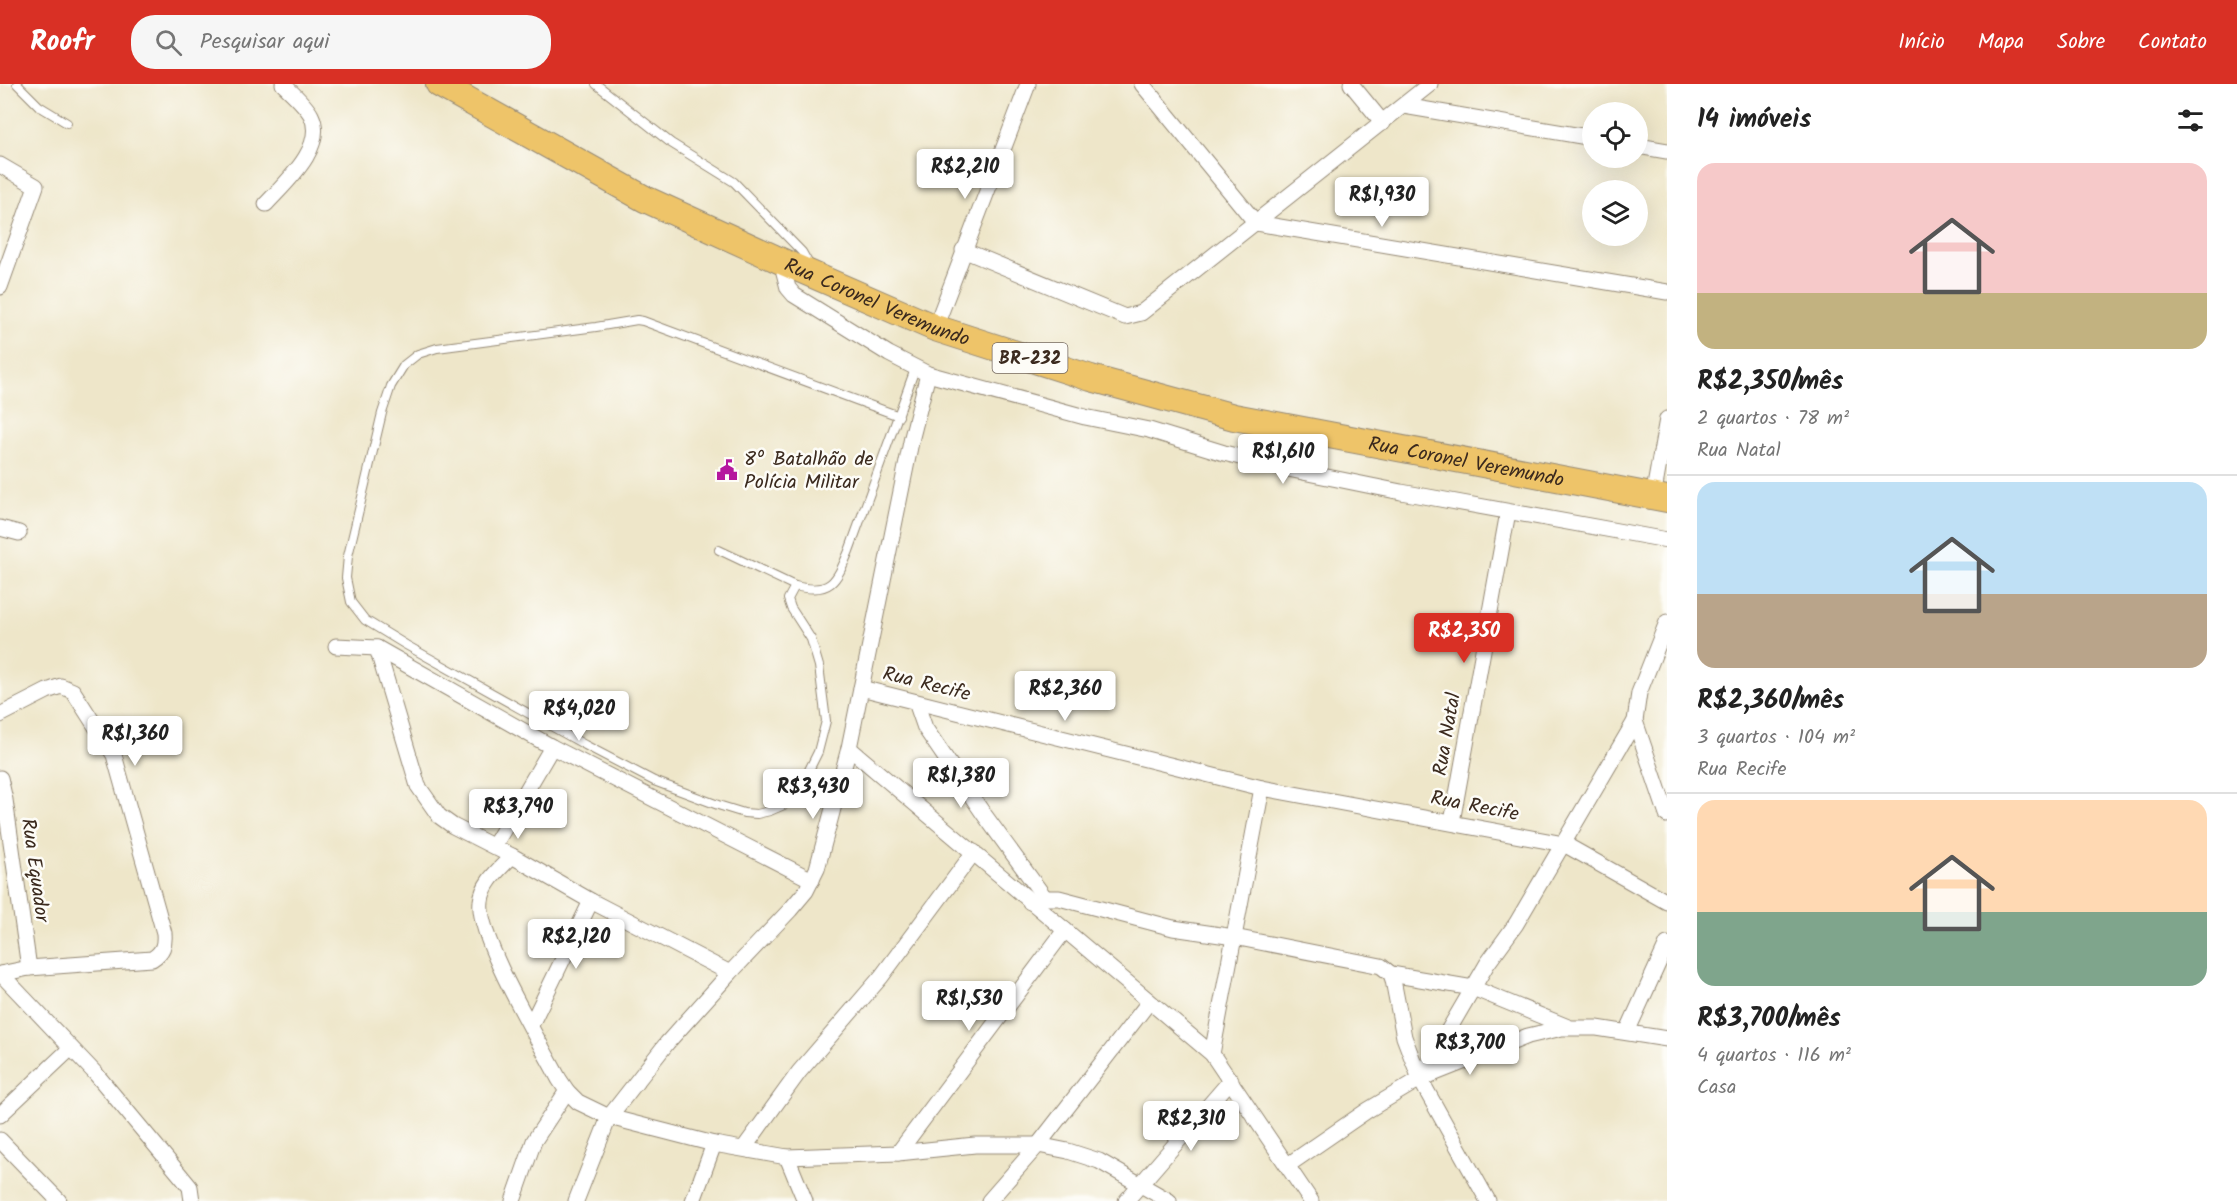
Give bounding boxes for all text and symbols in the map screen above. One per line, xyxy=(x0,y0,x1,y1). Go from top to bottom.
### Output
search box xyxy=(131,15,551,69)
text: Roofr xyxy=(30,20,95,65)
text: Pesquisar aqui xyxy=(200,25,330,60)
icon: search xyxy=(152,26,185,59)
text: Início xyxy=(1898,26,1945,59)
text: Mapa xyxy=(1978,26,2024,59)
text: Sobre xyxy=(2057,26,2105,59)
text: Contato xyxy=(2138,26,2207,59)
text: 14 imóveis xyxy=(1697,99,1811,141)
map controls xyxy=(1582,102,1648,246)
button: locate xyxy=(1582,102,1648,168)
icon: filters xyxy=(2174,104,2207,137)
pin: R$2,210 xyxy=(910,149,1020,200)
text: R$2,210 xyxy=(931,152,999,184)
pin: R$1,930 xyxy=(1327,177,1437,228)
text: R$1,930 xyxy=(1349,180,1415,212)
button: layers xyxy=(1582,180,1648,246)
icon: home xyxy=(1898,202,2006,310)
street label: Rua Coronel Veremundo xyxy=(779,250,974,356)
road number: BR-232 xyxy=(992,343,1068,373)
text: R$2,350/mês xyxy=(1697,361,1843,403)
text: 2 quartos · 78 m² xyxy=(1697,403,1849,435)
street label: Rua Coronel Veremundo xyxy=(1366,429,1567,497)
pin: R$1,610 xyxy=(1228,434,1338,485)
text: Rua Natal xyxy=(1697,435,1781,467)
text: R$1,610 xyxy=(1252,437,1314,469)
place label: 8º Batalhão de Polícia Militar xyxy=(744,444,873,499)
public building icon: 8º Batalhão de Polícia Militar xyxy=(715,458,739,482)
icon: home xyxy=(1898,521,2006,629)
pin: R$2,350 xyxy=(1409,613,1519,664)
text: R$2,350 xyxy=(1428,616,1500,648)
street label: Rua Recife xyxy=(879,659,974,711)
pin: R$2,360 xyxy=(1010,671,1120,722)
text: R$2,360 xyxy=(1029,674,1101,706)
text: R$2,360/mês xyxy=(1697,680,1844,722)
street label: Rua Natal xyxy=(1425,690,1471,778)
pin: R$4,020 xyxy=(524,691,634,742)
text: R$4,020 xyxy=(543,694,615,726)
pin: R$1,360 xyxy=(80,716,190,767)
text: R$1,360 xyxy=(101,719,169,751)
text: 3 quartos · 104 m² xyxy=(1697,722,1855,754)
text: Rua Recife xyxy=(1697,754,1787,786)
pin: R$1,380 xyxy=(906,758,1016,809)
text: R$1,380 xyxy=(927,761,995,793)
pin: R$3,430 xyxy=(758,769,868,820)
text: R$3,430 xyxy=(777,772,849,804)
street label: Rua Recife xyxy=(1428,783,1522,831)
pin: R$3,790 xyxy=(463,789,573,840)
text: R$3,790 xyxy=(483,792,553,824)
street label: Rua Equador xyxy=(11,816,57,926)
icon: home xyxy=(1898,839,2006,947)
pin: R$2,120 xyxy=(521,919,631,970)
text: R$2,120 xyxy=(542,922,610,954)
pin: R$1,530 xyxy=(914,981,1024,1032)
text: R$1,530 xyxy=(936,984,1002,1016)
text: R$3,700/mês xyxy=(1697,998,1841,1040)
pin: R$3,700 xyxy=(1415,1025,1525,1076)
text: R$3,700 xyxy=(1435,1028,1505,1060)
text: 4 quartos · 116 m² xyxy=(1697,1040,1851,1072)
text: Casa xyxy=(1697,1072,1736,1104)
pin: R$2,310 xyxy=(1136,1101,1246,1152)
text: R$2,310 xyxy=(1157,1104,1225,1136)

